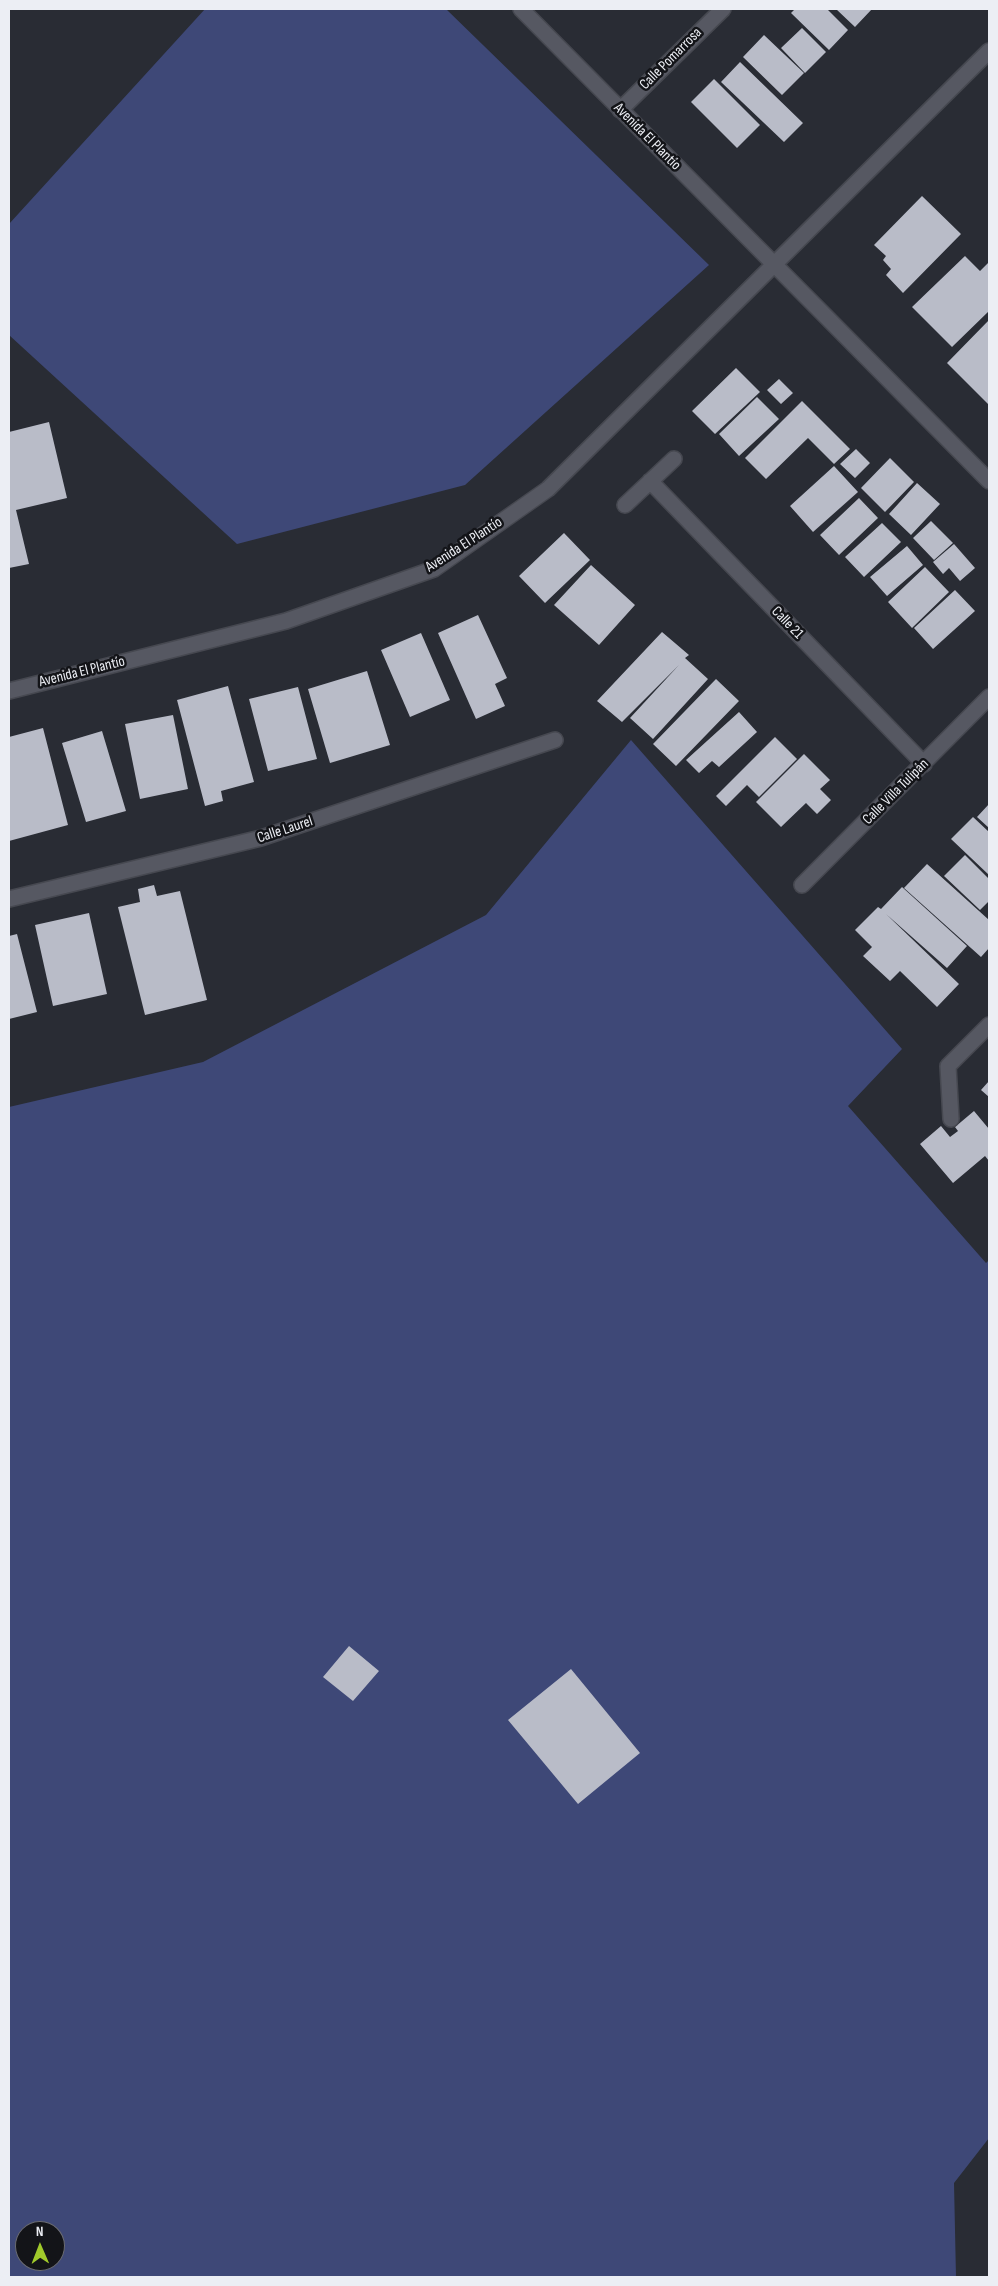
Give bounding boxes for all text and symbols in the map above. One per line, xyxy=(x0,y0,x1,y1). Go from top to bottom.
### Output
street label: Calle Pomarrosa xyxy=(636,24,706,94)
street label: Avenida El Plantío xyxy=(610,100,684,174)
street label: Avenida El Plantío xyxy=(422,514,506,576)
street label: Calle 21 xyxy=(767,603,807,643)
street label: Avenida El Plantío xyxy=(37,653,127,691)
street label: Calle Villa Tulipán xyxy=(859,755,933,829)
street label: Calle Laurel xyxy=(255,813,315,847)
north arrow xyxy=(15,2221,65,2271)
text: N xyxy=(36,2223,44,2240)

